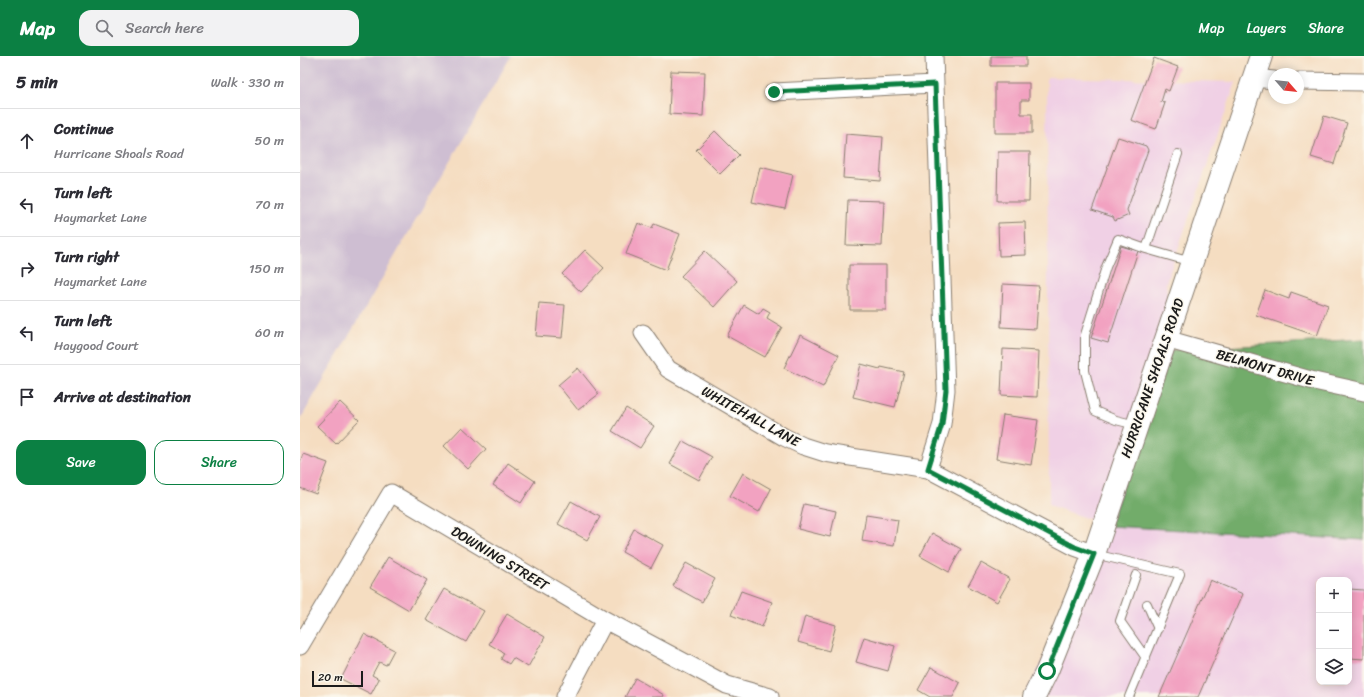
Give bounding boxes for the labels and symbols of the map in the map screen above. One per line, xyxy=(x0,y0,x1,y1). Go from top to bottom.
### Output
north arrow xyxy=(1268,68,1304,104)
route end xyxy=(765,83,783,101)
street label: HURRICANE SHOALS ROAD xyxy=(1113,294,1192,461)
street label: BELMONT DRIVE xyxy=(1213,342,1318,394)
street label: WHITEHALL LANE xyxy=(697,379,806,455)
street label: DOWNING STREET xyxy=(446,519,555,598)
route start xyxy=(1038,662,1056,680)
scale bar xyxy=(312,669,363,688)

